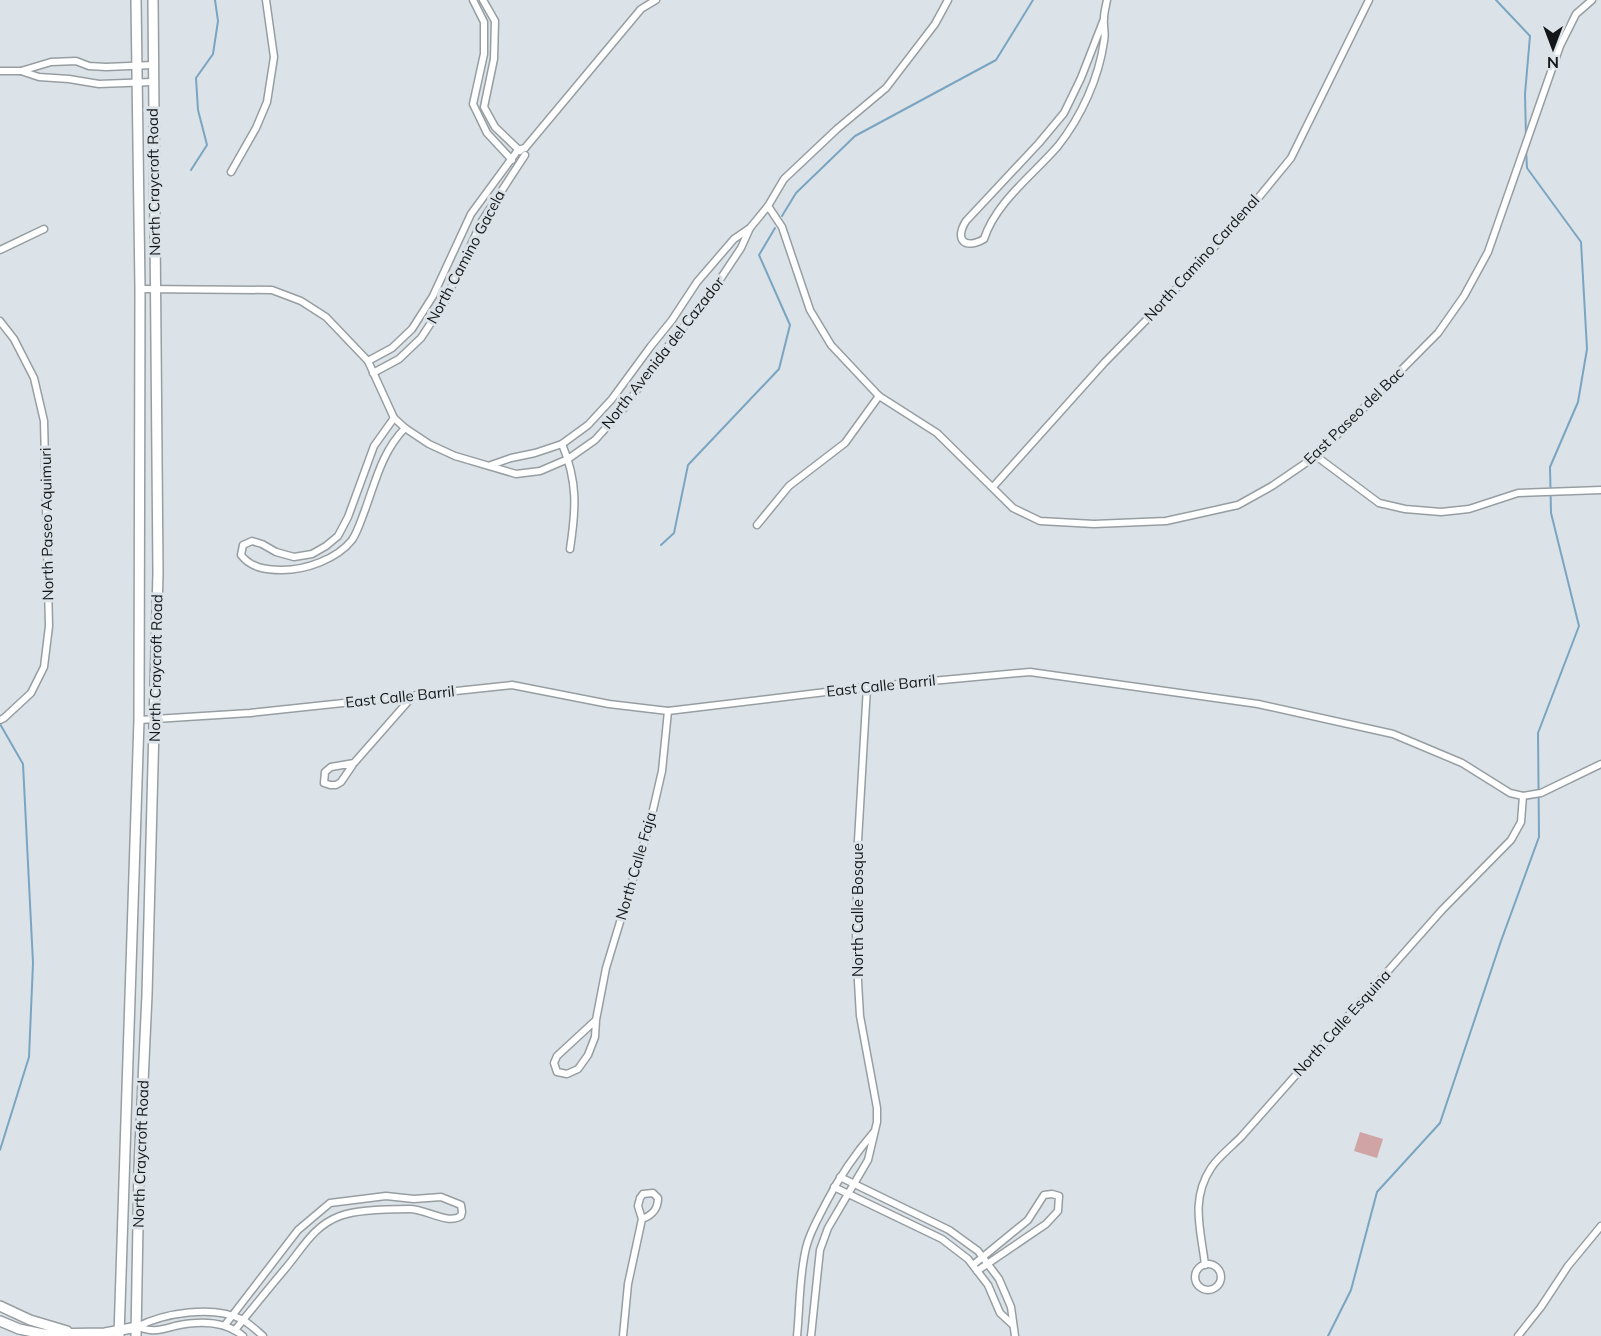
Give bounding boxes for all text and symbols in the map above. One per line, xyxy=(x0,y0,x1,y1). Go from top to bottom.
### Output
north arrow xyxy=(1523,18,1583,78)
text: N xyxy=(1547,53,1559,73)
street label: North Craycroft Road xyxy=(143,108,164,256)
street label: North Camino Gacela xyxy=(422,187,509,327)
street label: North Camino Cardenal xyxy=(1140,191,1263,325)
street label: North Avenida del Cazador xyxy=(597,272,728,433)
street label: East Paseo del Bac xyxy=(1300,363,1408,468)
street label: North Paseo Aquimuri xyxy=(36,447,57,601)
street label: North Craycroft Road xyxy=(145,594,166,742)
street label: East Calle Barril xyxy=(825,670,936,701)
street label: East Calle Barril xyxy=(344,681,455,712)
street label: North Calle Faja xyxy=(611,810,660,922)
street label: North Calle Bosque xyxy=(848,843,867,977)
street label: North Calle Esquina xyxy=(1289,965,1395,1080)
street label: North Craycroft Road xyxy=(128,1080,153,1228)

